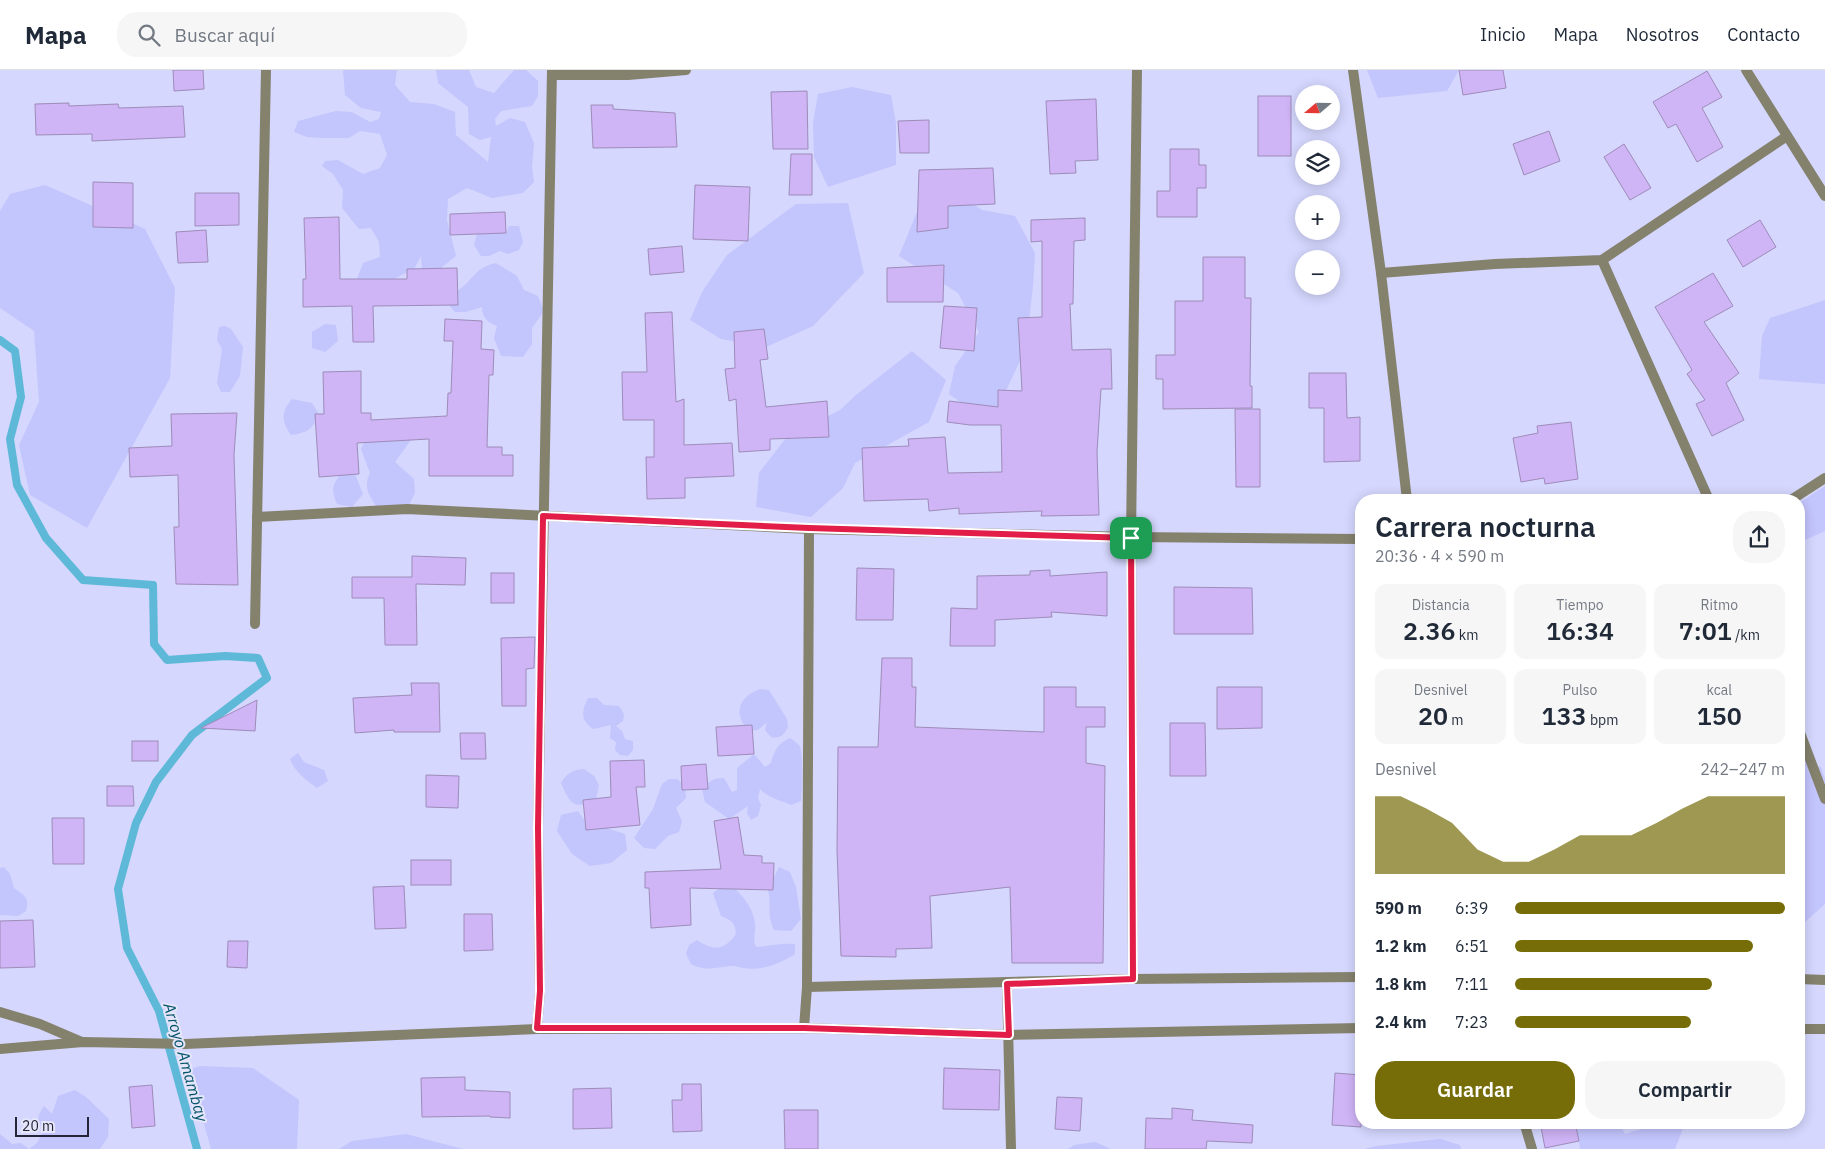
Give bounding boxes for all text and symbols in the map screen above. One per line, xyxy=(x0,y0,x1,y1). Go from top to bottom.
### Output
search box xyxy=(117,12,467,57)
text: Mapa xyxy=(25,19,87,51)
icon: search xyxy=(135,21,163,49)
text: Buscar aquí xyxy=(175,23,275,47)
text: Inicio xyxy=(1480,23,1526,46)
text: Mapa xyxy=(1554,23,1598,46)
text: Nosotros xyxy=(1626,23,1699,46)
text: Contacto xyxy=(1727,23,1800,46)
north arrow xyxy=(1295,85,1340,130)
map controls xyxy=(1295,85,1340,295)
button: layers xyxy=(1295,140,1340,185)
button: + xyxy=(1295,195,1340,240)
button: − xyxy=(1295,250,1340,295)
text: Carrera nocturna xyxy=(1375,508,1596,545)
button: share xyxy=(1733,511,1785,563)
pin xyxy=(1110,517,1152,559)
icon: arrive xyxy=(1117,524,1145,552)
text: 20:36 · 4 × 590 m xyxy=(1375,546,1504,566)
text: Distancia xyxy=(1412,596,1470,614)
text: Tiempo xyxy=(1556,596,1604,614)
text: Ritmo xyxy=(1701,596,1738,614)
text: 2.36 xyxy=(1403,614,1455,647)
text: 16:34 xyxy=(1546,614,1614,647)
text: 7:01 xyxy=(1679,614,1732,647)
text: km xyxy=(1455,626,1478,644)
text: /km xyxy=(1732,626,1760,644)
text: Desnivel xyxy=(1414,681,1467,699)
text: Pulso xyxy=(1563,681,1597,699)
text: kcal xyxy=(1707,681,1732,699)
text: 20 xyxy=(1418,699,1448,732)
text: 133 xyxy=(1542,699,1587,732)
text: 150 xyxy=(1697,699,1742,732)
text: m xyxy=(1448,711,1463,729)
text: bpm xyxy=(1587,711,1618,729)
text: Desnivel xyxy=(1375,759,1436,779)
text: 242–247 m xyxy=(1700,759,1785,779)
text: 590 m xyxy=(1375,898,1422,918)
text: 6:39 xyxy=(1455,898,1488,918)
text: 1.2 km xyxy=(1375,936,1426,956)
text: 6:51 xyxy=(1455,936,1488,956)
text: 1.8 km xyxy=(1375,974,1426,994)
text: 7:11 xyxy=(1455,974,1488,994)
water label: Arroyo Amambay xyxy=(159,999,213,1125)
text: 2.4 km xyxy=(1375,1012,1426,1032)
text: 7:23 xyxy=(1455,1012,1488,1032)
button: Guardar xyxy=(1375,1061,1575,1119)
button: Compartir xyxy=(1585,1061,1785,1119)
scale bar xyxy=(15,1114,89,1137)
text: 20 m xyxy=(22,1117,54,1135)

